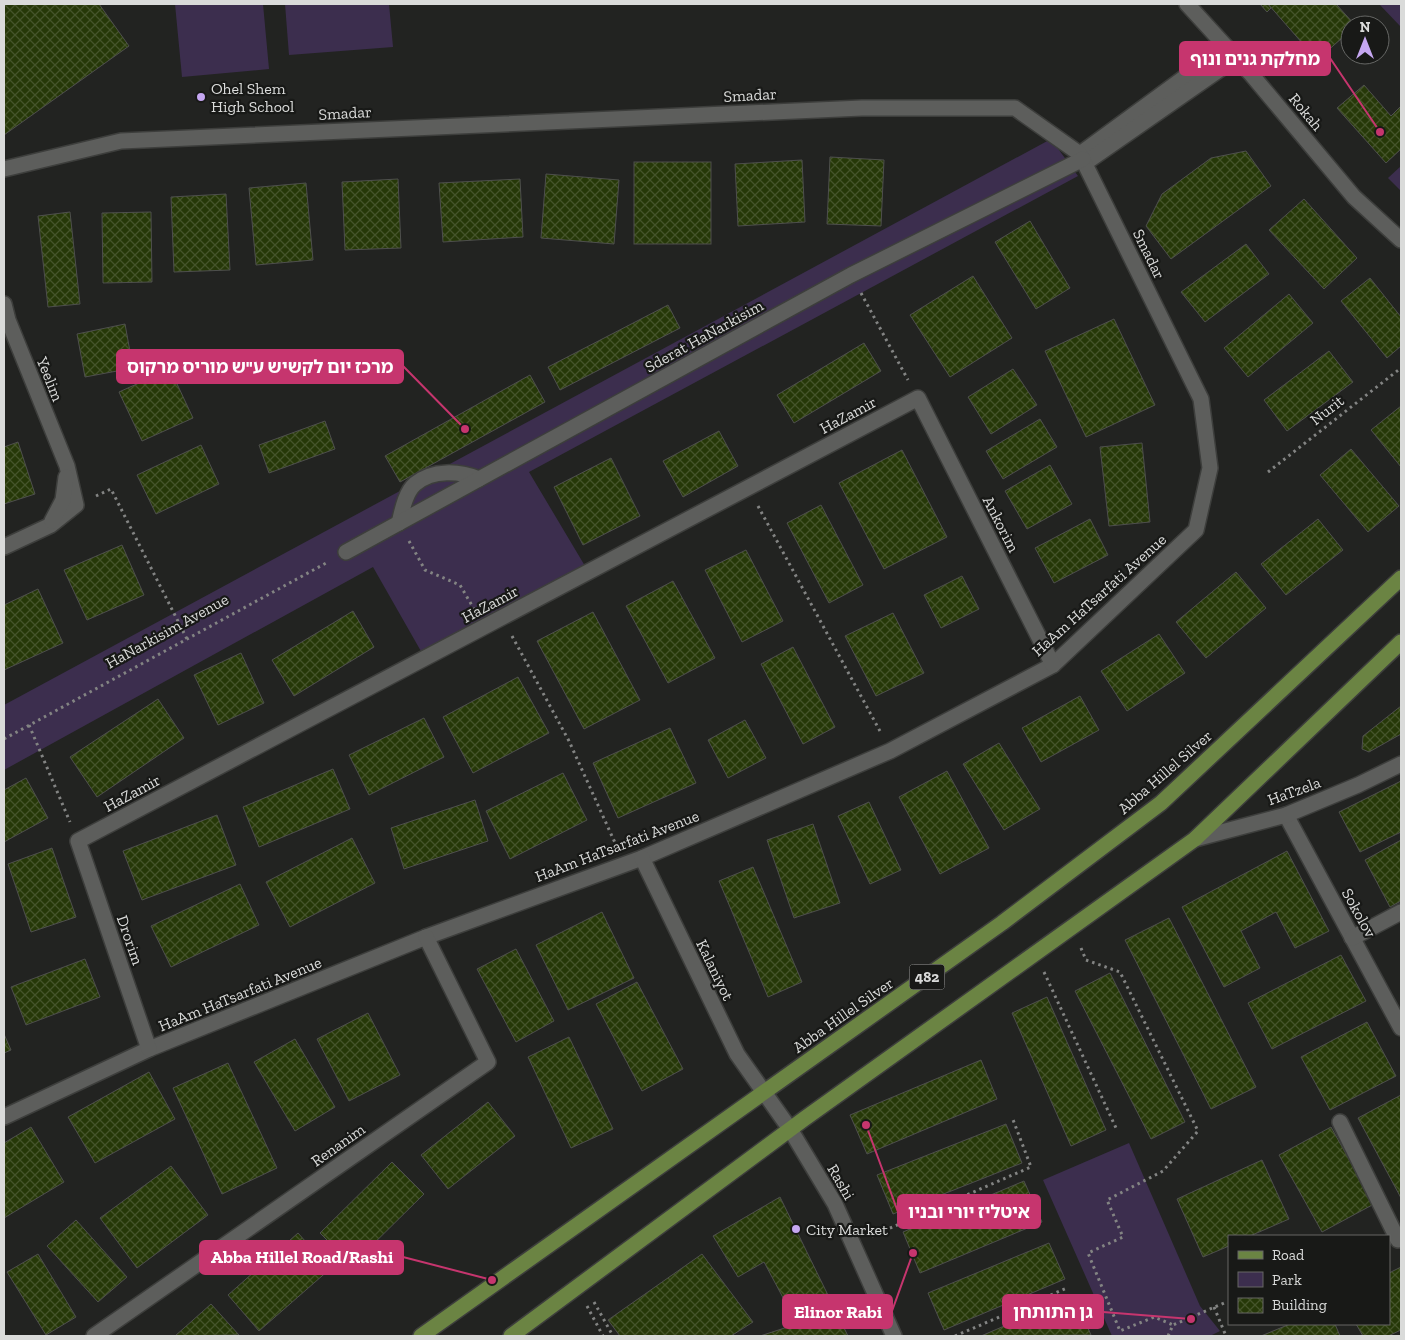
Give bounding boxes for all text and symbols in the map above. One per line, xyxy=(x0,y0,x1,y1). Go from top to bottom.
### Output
north arrow xyxy=(1340,15,1390,65)
text: N xyxy=(1360,19,1371,36)
callout: מחלקת גנים ונוף xyxy=(1180,42,1330,75)
text: מחלקת גנים ונוף xyxy=(1190,48,1320,70)
place label: Ohel Shem High School xyxy=(211,79,294,116)
street label: Smadar xyxy=(723,84,777,106)
street label: Rokah xyxy=(1285,89,1327,135)
marker: Ohel Shem High School xyxy=(195,91,207,103)
street label: Smadar xyxy=(318,102,372,124)
street label: Smadar xyxy=(1129,226,1169,282)
street label: Sderat HaNarkisim xyxy=(642,296,767,376)
callout: מרכז יום לקשיש ע"ש מוריס מרקוס xyxy=(117,350,403,383)
street label: Yeelim xyxy=(32,353,68,404)
text: מרכז יום לקשיש ע"ש מוריס מרקוס xyxy=(127,356,394,378)
street label: Nurit xyxy=(1306,391,1348,429)
street label: HaZamir xyxy=(816,392,880,438)
street label: Ankorim xyxy=(979,493,1023,556)
street label: HaAm HaTsarfati Avenue xyxy=(1028,530,1170,660)
street label: HaZamir xyxy=(458,581,522,627)
street label: HaNarkisim Avenue xyxy=(102,589,232,673)
street label: Abba Hillel Silver xyxy=(1114,726,1216,818)
street label: HaZamir xyxy=(100,770,164,816)
street label: HaTzela xyxy=(1265,773,1323,809)
street label: HaAm HaTsarfati Avenue xyxy=(532,806,702,886)
street label: Sokolov xyxy=(1338,885,1380,941)
street label: Drorim xyxy=(113,913,147,967)
street label: Kalaniyot xyxy=(692,936,738,1004)
street label: HaAm HaTsarfati Avenue xyxy=(156,953,324,1035)
road number: 482 xyxy=(910,964,944,990)
street label: Abba Hillel Silver xyxy=(789,973,897,1057)
street label: Renanim xyxy=(307,1119,369,1170)
street label: Rashi xyxy=(823,1161,859,1204)
callout: איטליז יורי ובניו xyxy=(898,1195,1040,1228)
text: איטליז יורי ובניו xyxy=(908,1201,1030,1223)
place label: City Market xyxy=(806,1220,888,1239)
marker: City Market xyxy=(790,1223,802,1235)
legend xyxy=(1228,1235,1390,1325)
callout: Abba Hillel Road/Rashi xyxy=(200,1241,403,1274)
text: Abba Hillel Road/Rashi xyxy=(211,1246,394,1268)
text: Road xyxy=(1272,1246,1305,1264)
text: Park xyxy=(1272,1271,1302,1289)
callout: Elinor Rabi xyxy=(783,1295,892,1328)
callout: גן התותחן xyxy=(1003,1295,1103,1328)
text: Building xyxy=(1272,1296,1327,1314)
text: Elinor Rabi xyxy=(794,1301,883,1323)
text: גן התותחן xyxy=(1013,1301,1093,1323)

